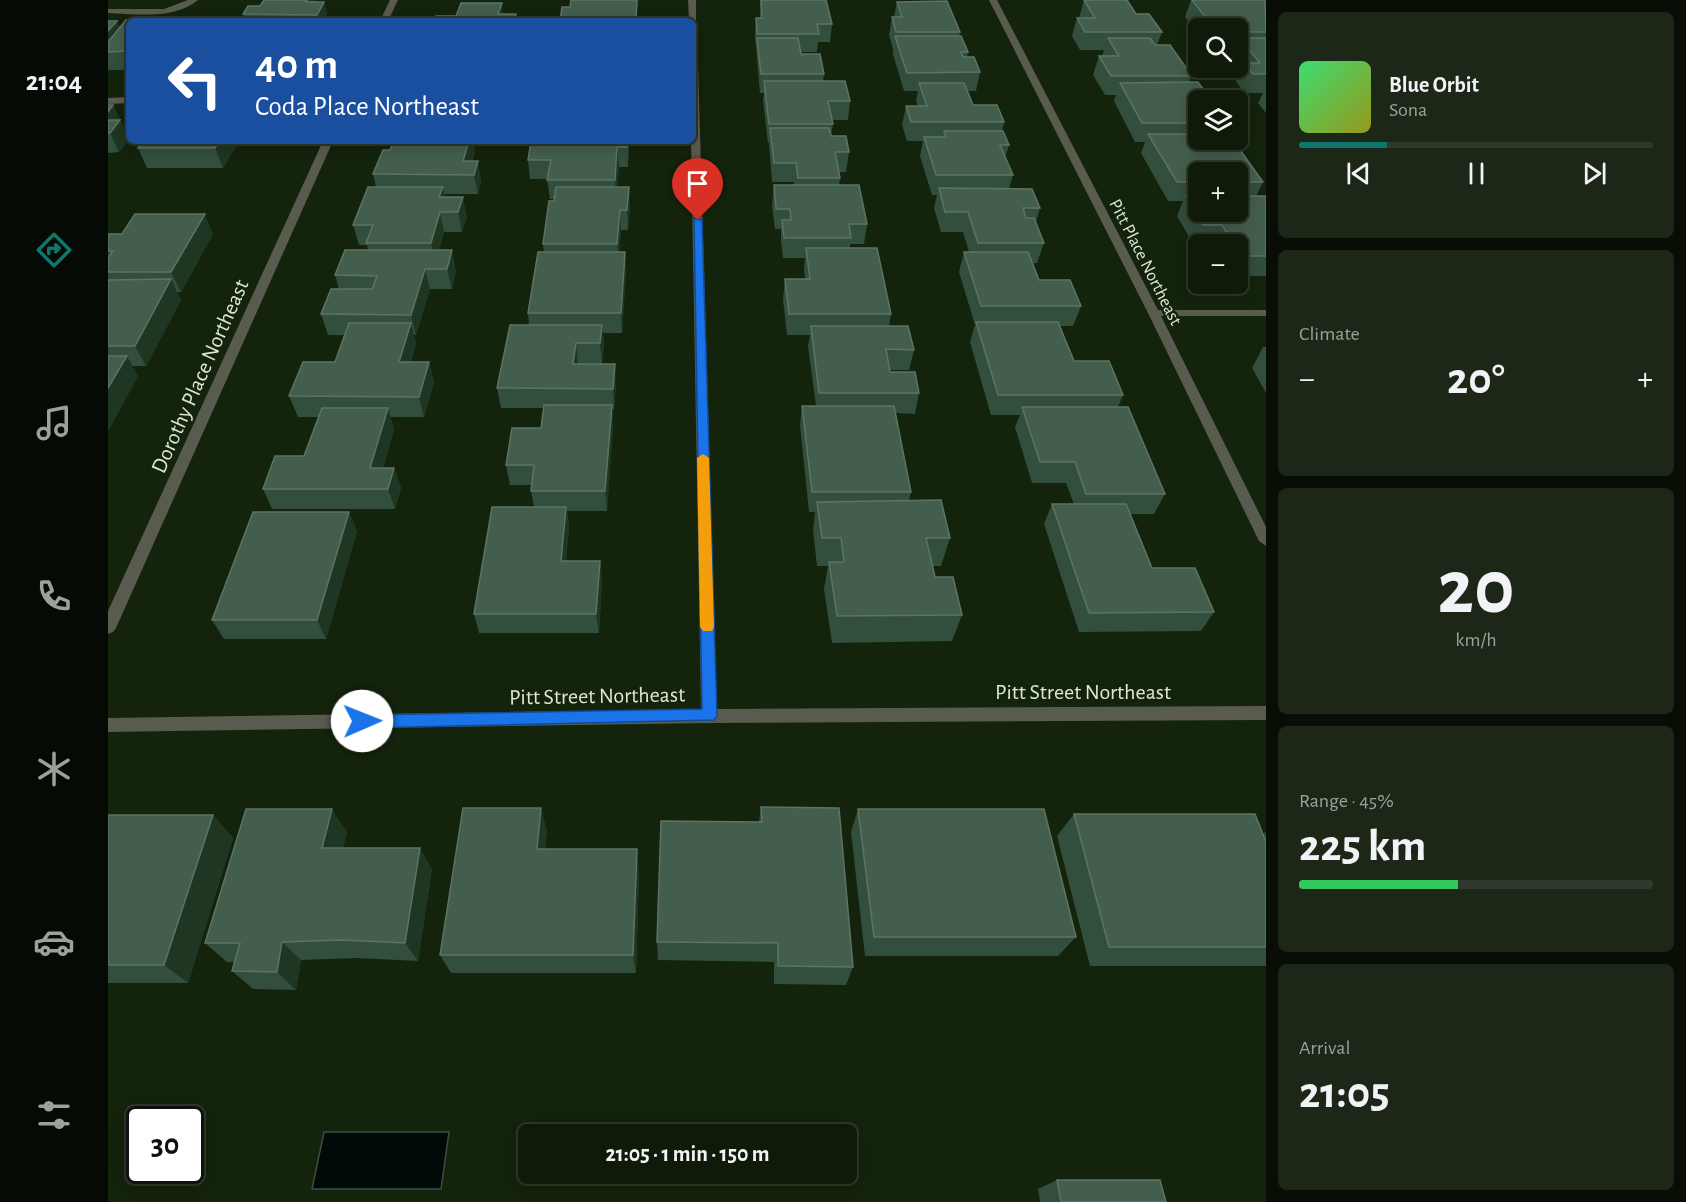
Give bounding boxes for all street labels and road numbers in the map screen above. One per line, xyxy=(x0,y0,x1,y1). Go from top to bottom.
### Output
street label: Pitt Place Northeast xyxy=(1106,196,1185,329)
street label: Dorothy Place Northeast xyxy=(147,276,253,476)
street label: Pitt Street Northeast xyxy=(995,681,1171,703)
street label: Pitt Street Northeast xyxy=(509,683,685,709)

